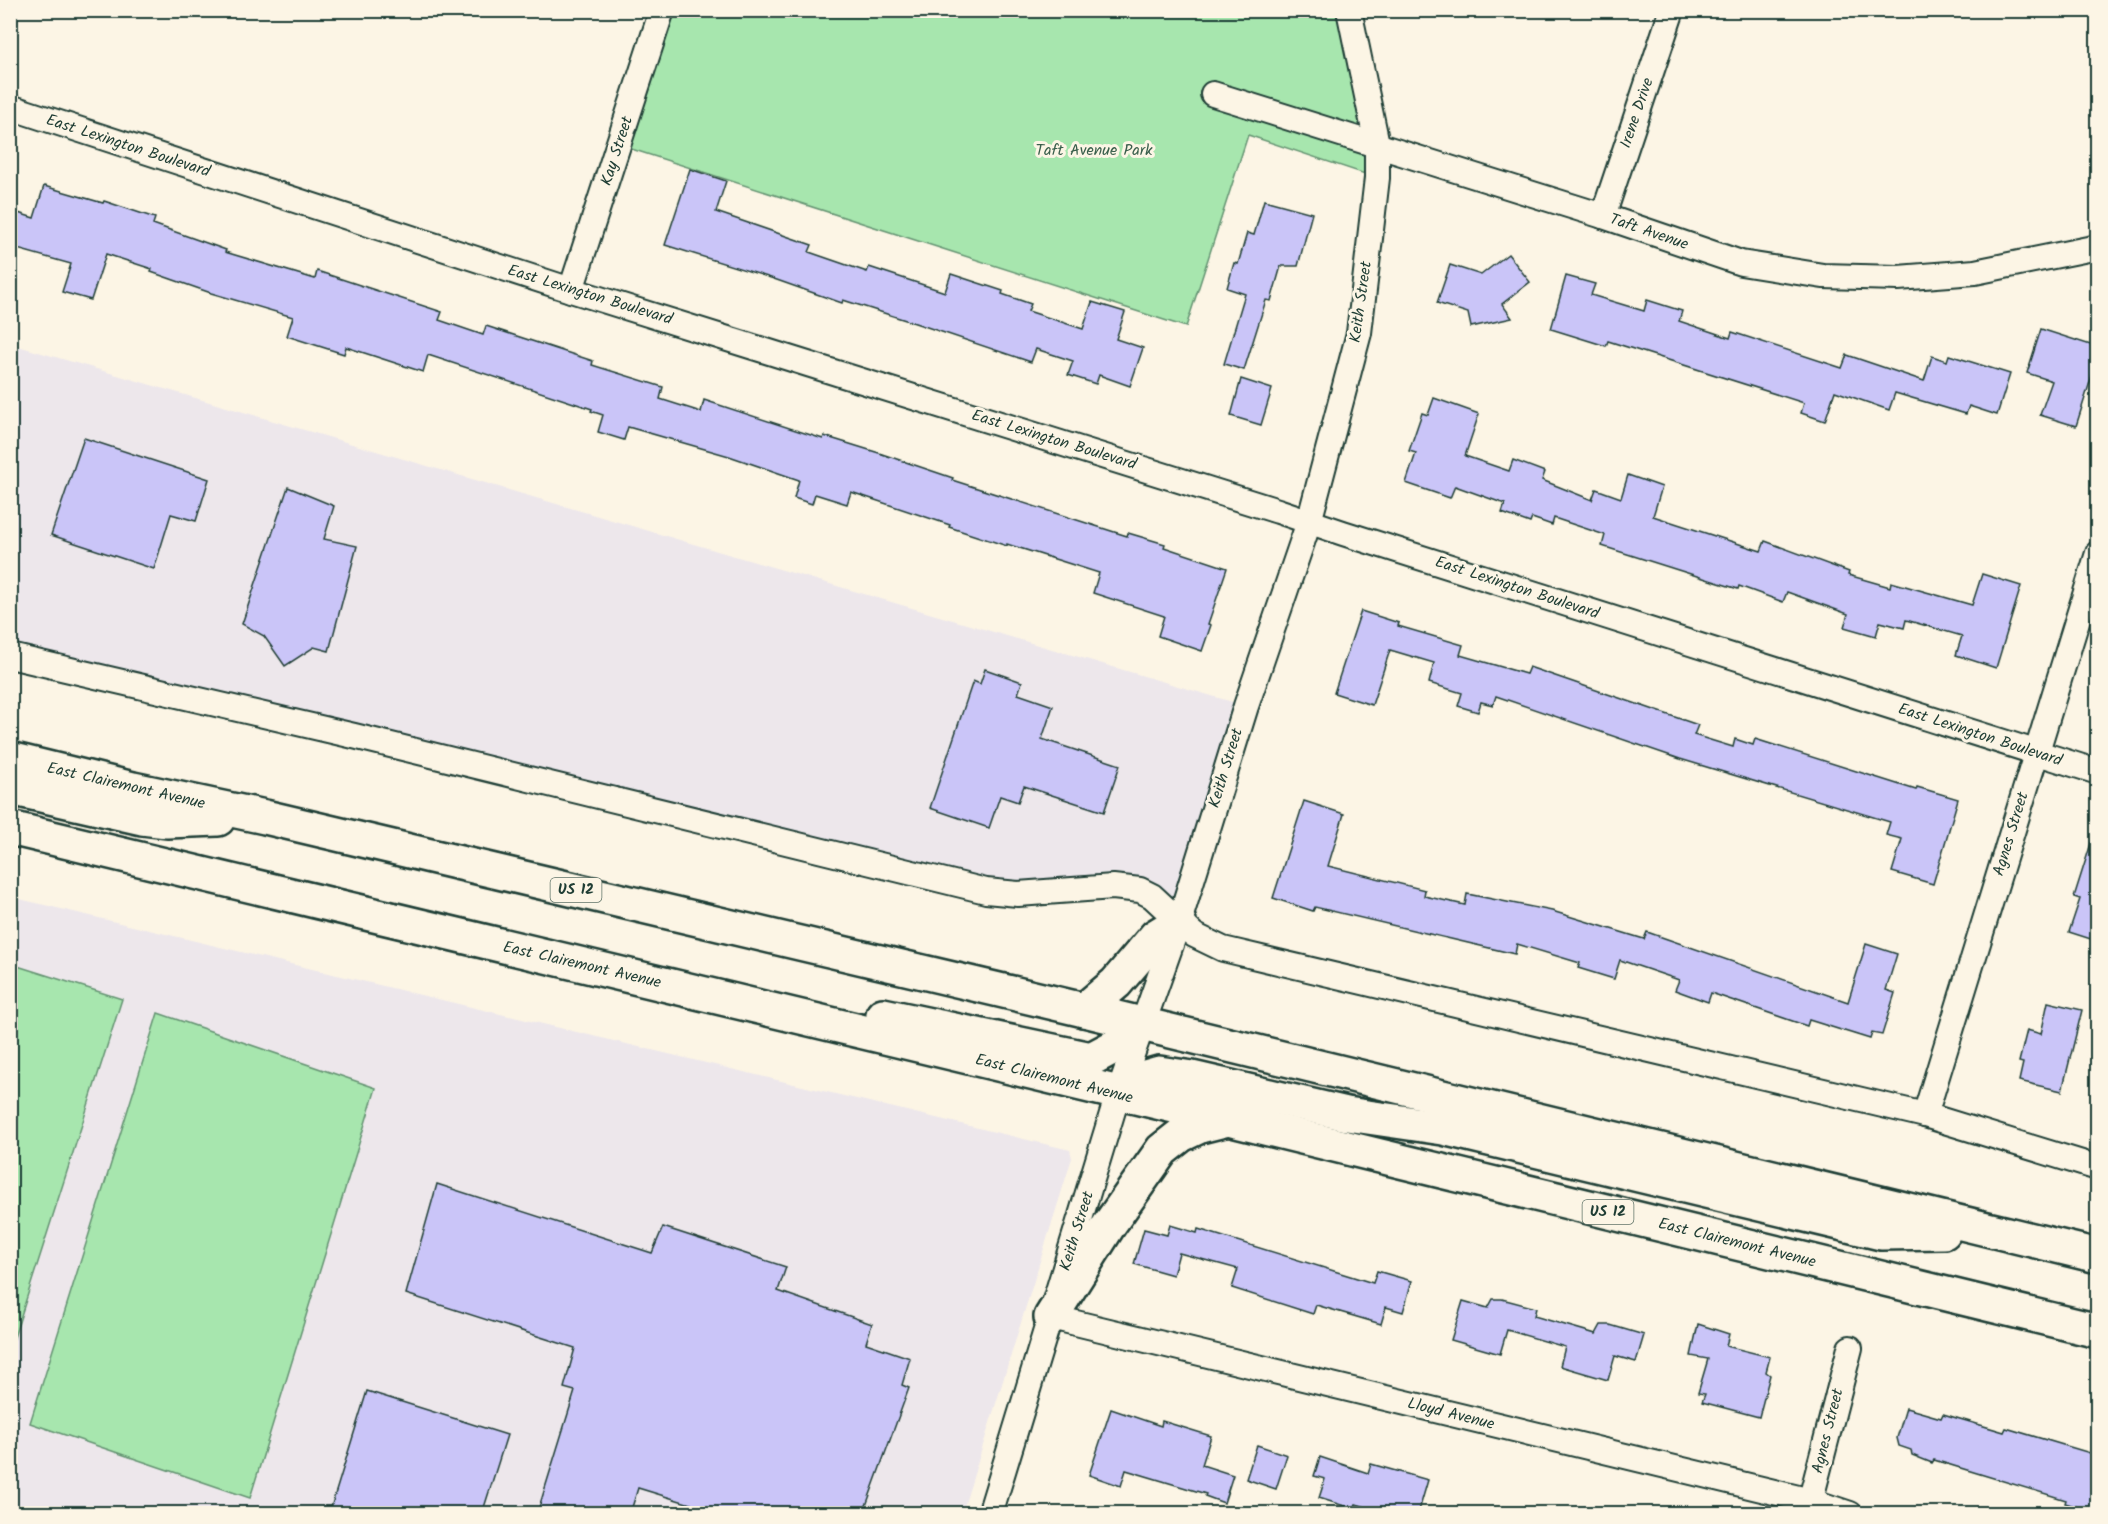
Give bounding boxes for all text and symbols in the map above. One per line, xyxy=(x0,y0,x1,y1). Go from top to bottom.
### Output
street label: Irene Drive xyxy=(1613,74,1661,152)
street label: East Lexington Boulevard xyxy=(43,108,214,185)
street label: Kay Street xyxy=(594,112,640,189)
park label: Taft Avenue Park xyxy=(1035,138,1153,163)
street label: Taft Avenue xyxy=(1606,207,1692,257)
street label: East Lexington Boulevard xyxy=(504,258,676,332)
street label: Keith Street xyxy=(1343,259,1379,344)
street label: East Lexington Boulevard xyxy=(968,403,1140,477)
street label: East Lexington Boulevard xyxy=(1432,550,1603,627)
street label: East Lexington Boulevard xyxy=(1895,697,2066,774)
street label: Keith Street xyxy=(1202,724,1250,811)
street label: East Clairemont Avenue xyxy=(44,756,208,816)
street label: Agnes Street xyxy=(1986,788,2036,879)
road number: US 12 xyxy=(550,878,602,902)
street label: East Clairemont Avenue xyxy=(500,935,664,995)
street label: East Clairemont Avenue xyxy=(972,1047,1136,1111)
street label: Keith Street xyxy=(1053,1187,1101,1274)
road number: US 12 xyxy=(1582,1200,1634,1224)
street label: East Clairemont Avenue xyxy=(1655,1211,1819,1275)
street label: Agnes Street xyxy=(1805,1385,1851,1476)
street label: Lloyd Avenue xyxy=(1405,1391,1497,1437)

